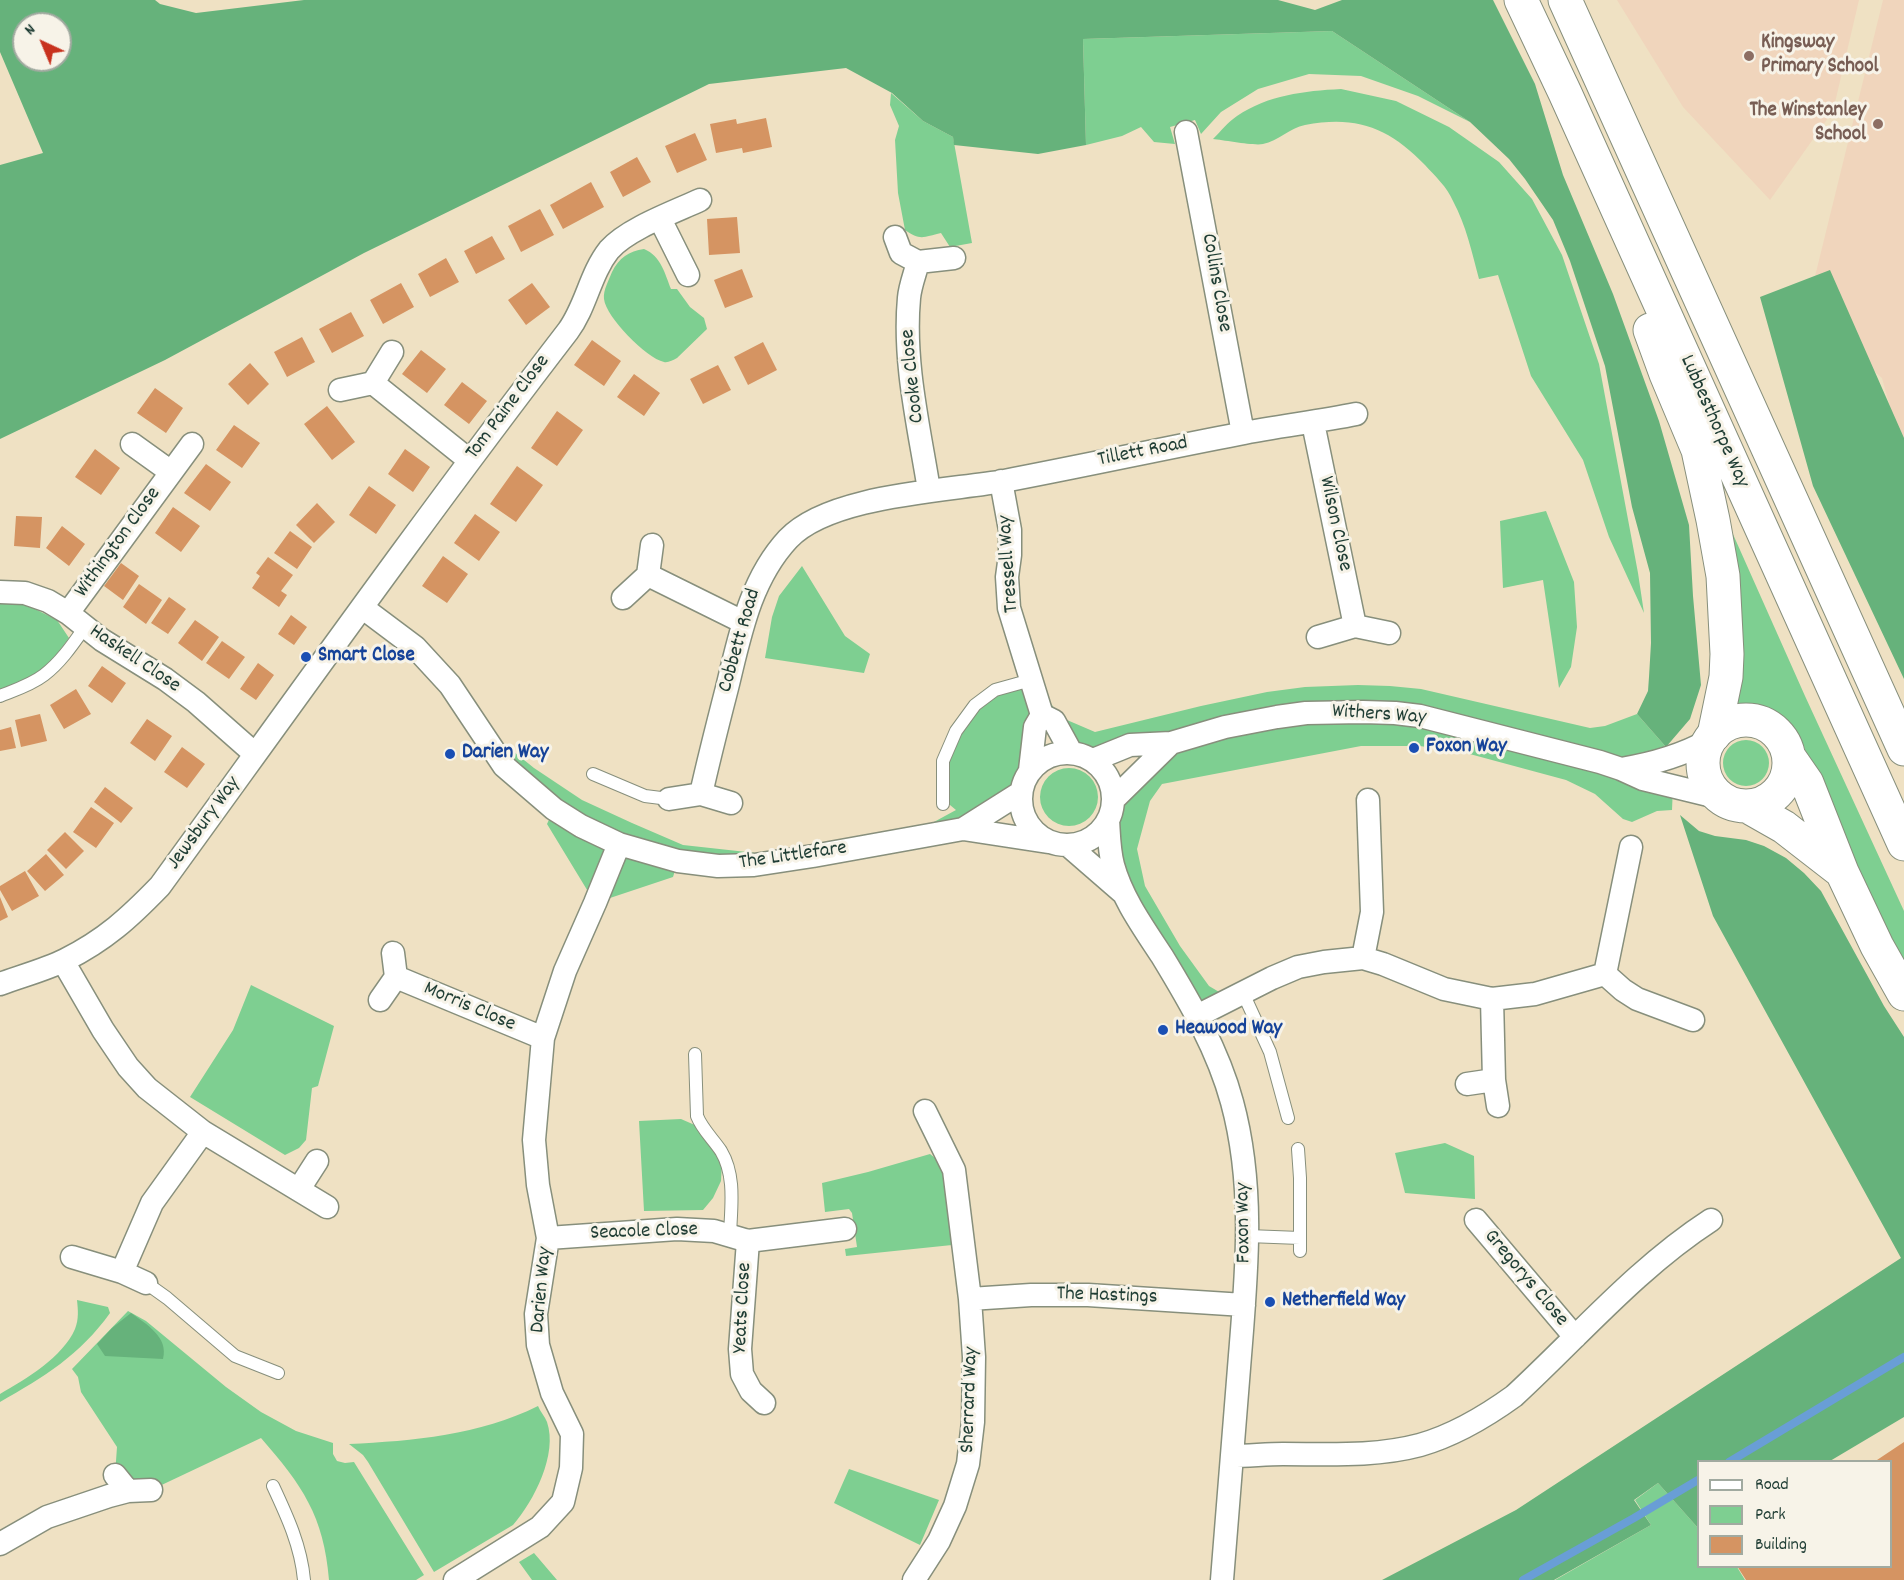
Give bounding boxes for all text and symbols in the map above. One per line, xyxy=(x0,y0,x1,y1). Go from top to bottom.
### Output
north arrow xyxy=(12,12,72,72)
text: N xyxy=(20,19,41,41)
place label: Kingsway Primary School xyxy=(1761,31,1879,81)
marker: Kingsway Primary School xyxy=(1742,49,1756,63)
place label: The Winstanley School xyxy=(1749,99,1866,149)
marker: The Winstanley School xyxy=(1871,117,1885,131)
street label: Collins Close xyxy=(1194,232,1236,334)
street label: Cooke Close xyxy=(897,328,931,424)
street label: Tom Paine Close xyxy=(461,351,557,465)
street label: Lubbesthorpe Way xyxy=(1672,352,1754,492)
street label: Tillett Road xyxy=(1096,432,1190,474)
street label: Wilson Close xyxy=(1312,474,1356,574)
street label: Withington Close xyxy=(70,483,168,603)
street label: Tressell Way xyxy=(994,514,1026,614)
street label: Cobbett Road xyxy=(714,586,768,696)
street label: Haskell Close xyxy=(83,620,185,700)
place label: Smart Close xyxy=(318,644,415,670)
marker: Smart Close xyxy=(299,650,313,664)
street label: Withers Way xyxy=(1331,700,1427,732)
place label: Foxon Way xyxy=(1426,735,1507,761)
place label: Darien Way xyxy=(462,741,548,767)
marker: Foxon Way xyxy=(1407,741,1421,755)
marker: Darien Way xyxy=(443,747,457,761)
street label: Jewsbury Way xyxy=(163,773,247,875)
street label: The Littlefare xyxy=(738,837,848,877)
street label: Morris Close xyxy=(419,977,519,1039)
place label: Heawood Way xyxy=(1175,1017,1282,1043)
marker: Heawood Way xyxy=(1156,1023,1170,1037)
street label: Foxon Way xyxy=(1232,1182,1258,1264)
street label: Seacole Close xyxy=(590,1219,698,1247)
street label: Gregorys Close xyxy=(1477,1225,1573,1333)
street label: Darien Way xyxy=(527,1246,559,1334)
street label: Yeats Close xyxy=(729,1262,759,1354)
street label: The Hastings xyxy=(1056,1283,1158,1311)
place label: Netherfield Way xyxy=(1282,1289,1405,1315)
marker: Netherfield Way xyxy=(1263,1295,1277,1309)
street label: Sherrard Way xyxy=(957,1346,985,1454)
legend xyxy=(1697,1460,1892,1568)
text: Road xyxy=(1755,1473,1789,1498)
text: Park xyxy=(1755,1503,1786,1528)
text: Building xyxy=(1755,1533,1807,1558)

